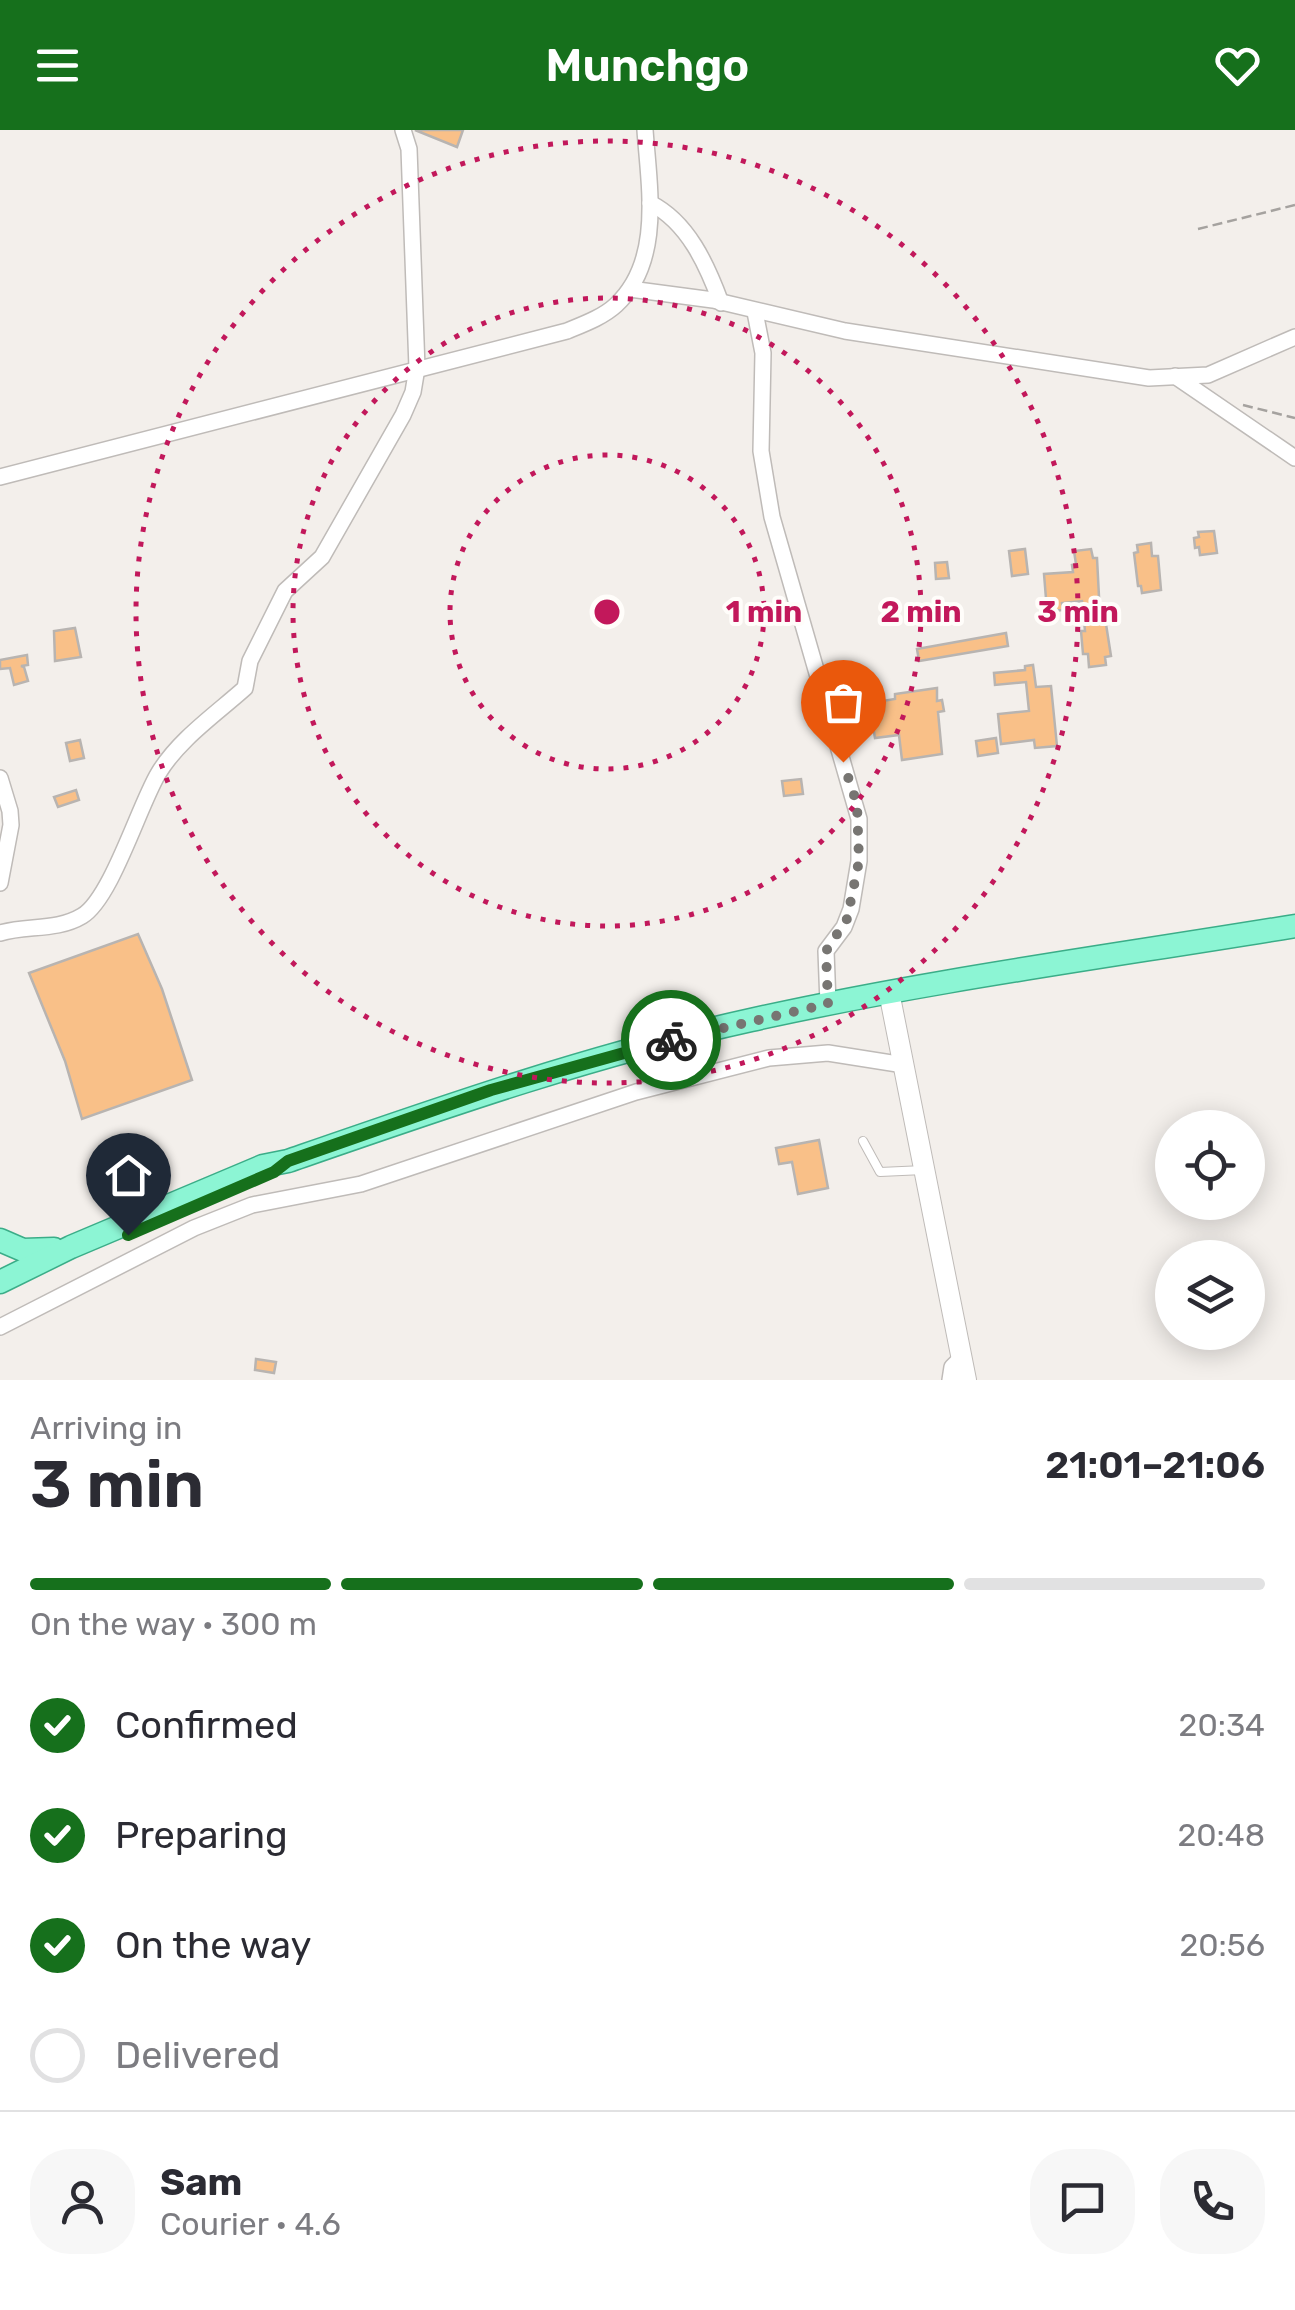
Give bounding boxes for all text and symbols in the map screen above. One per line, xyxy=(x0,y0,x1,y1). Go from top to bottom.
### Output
icon: menu xyxy=(30,38,85,93)
icon: heart xyxy=(1210,38,1265,93)
text: Munchgo xyxy=(546,39,749,92)
centre of rings xyxy=(589,594,625,630)
text: 1 min xyxy=(726,594,802,630)
text: 2 min xyxy=(880,594,962,630)
text: 3 min xyxy=(1037,594,1119,630)
pin xyxy=(801,660,886,763)
icon: bag xyxy=(816,675,871,730)
courier xyxy=(621,990,721,1090)
icon: bike xyxy=(644,1013,699,1068)
map controls xyxy=(1155,1110,1265,1350)
button: locate xyxy=(1155,1110,1265,1220)
pin xyxy=(86,1133,171,1236)
icon: home xyxy=(101,1148,156,1203)
button: layers xyxy=(1155,1240,1265,1350)
text: Arriving in xyxy=(30,1409,182,1447)
text: 21:01–21:06 xyxy=(1045,1442,1265,1488)
text: 3 min xyxy=(30,1446,204,1523)
text: On the way · 300 m xyxy=(30,1605,317,1643)
icon: check xyxy=(30,1698,85,1753)
text: Confirmed xyxy=(115,1702,298,1748)
text: 20:34 xyxy=(1179,1706,1265,1744)
icon: check xyxy=(30,1808,85,1863)
text: Preparing xyxy=(115,1812,288,1858)
text: 20:48 xyxy=(1177,1816,1265,1854)
icon: check xyxy=(30,1918,85,1973)
text: On the way xyxy=(115,1922,311,1968)
text: 20:56 xyxy=(1179,1926,1265,1964)
text: Delivered xyxy=(115,2032,280,2078)
button: person xyxy=(30,2149,135,2254)
button: chat xyxy=(1030,2149,1135,2254)
button: phone xyxy=(1160,2149,1265,2254)
text: Sam xyxy=(160,2159,242,2205)
text: Courier · 4.6 xyxy=(160,2205,341,2243)

